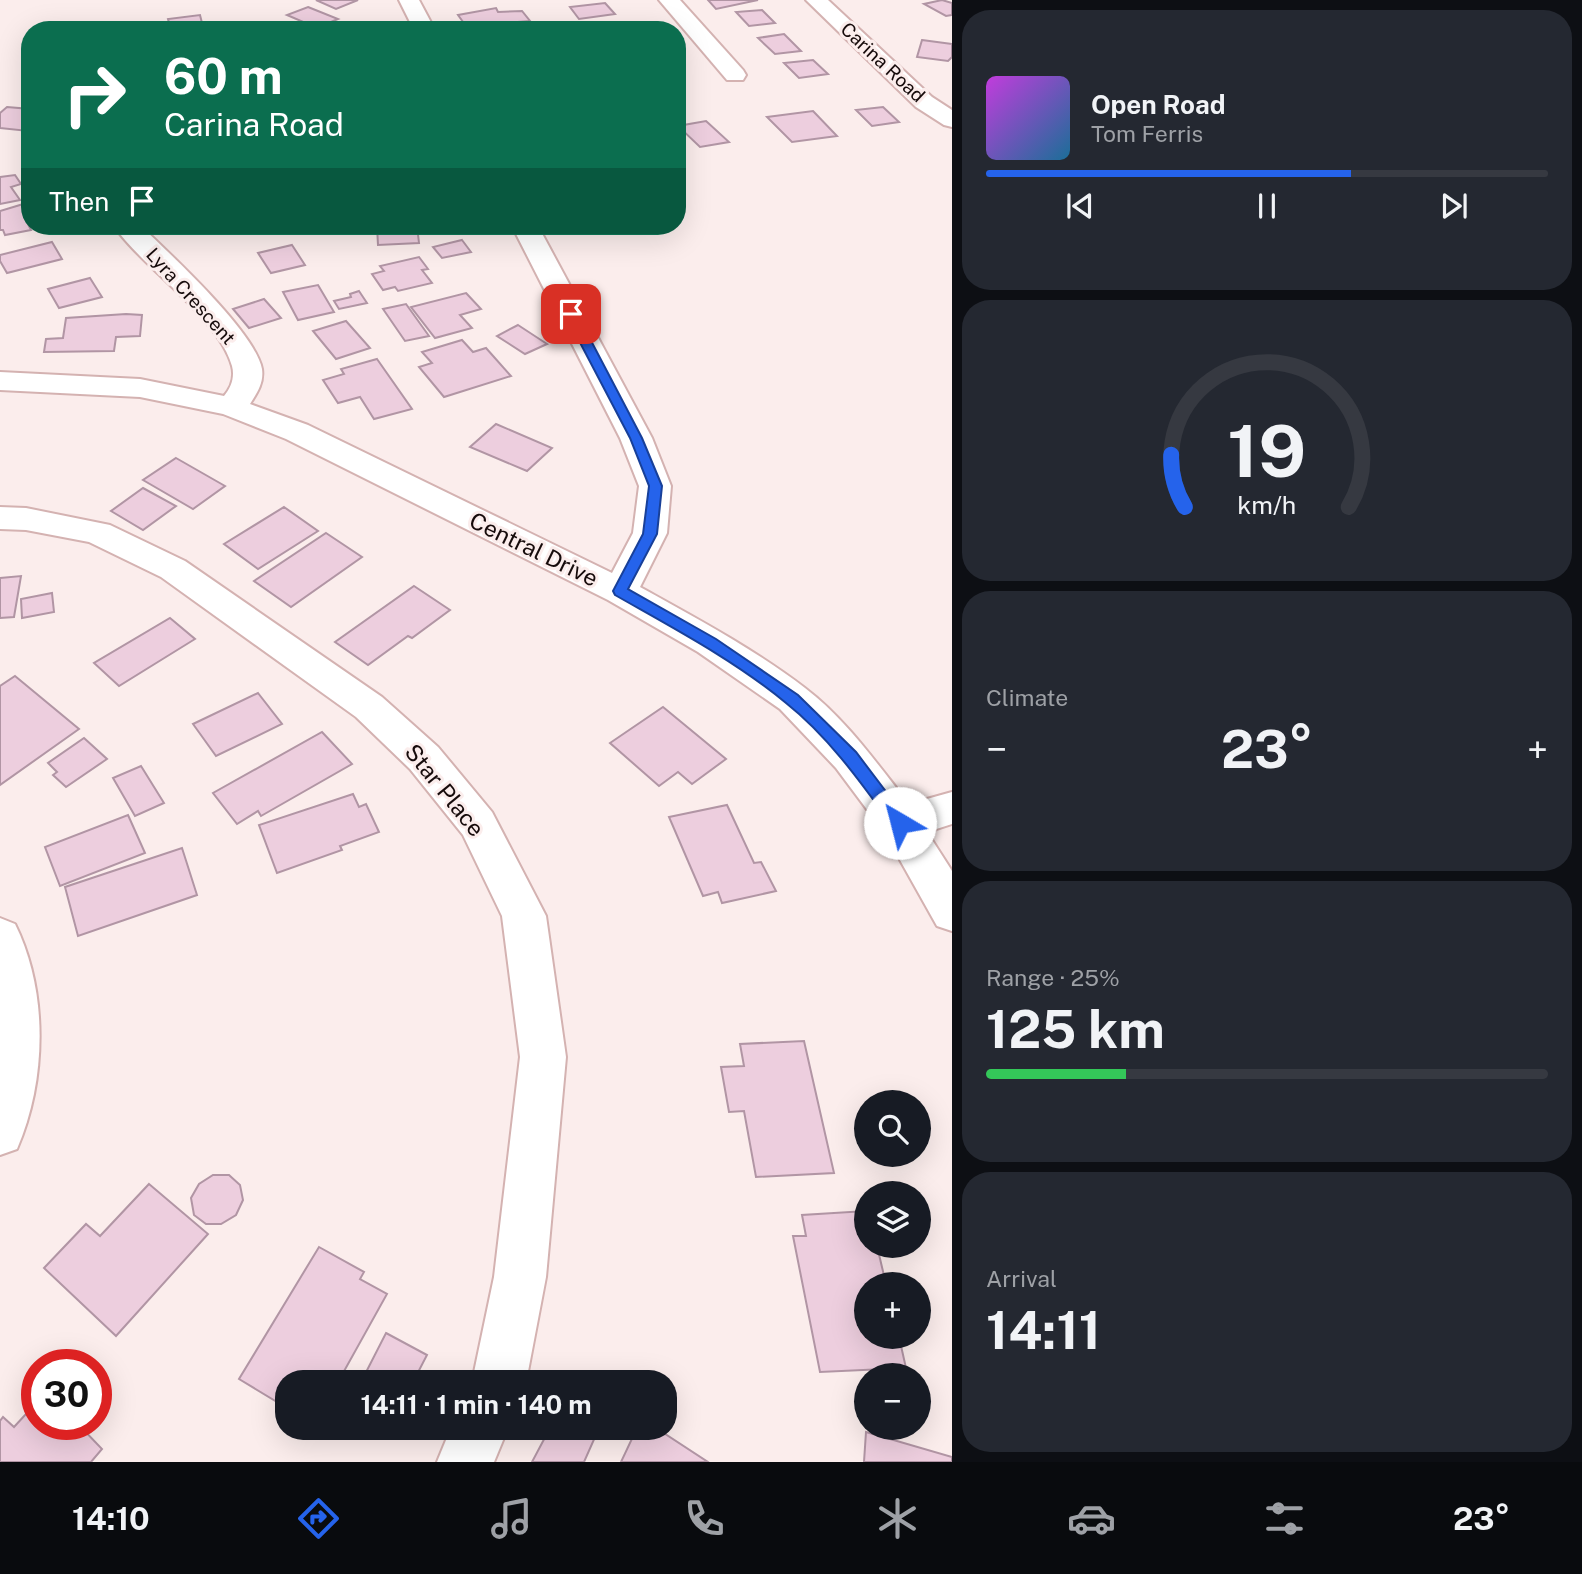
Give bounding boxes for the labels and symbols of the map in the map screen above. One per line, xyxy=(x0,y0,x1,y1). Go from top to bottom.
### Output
street label: Carina Road xyxy=(836,18,930,106)
street label: Lyra Crescent xyxy=(142,243,240,349)
pin xyxy=(541,284,601,344)
street label: Central Drive xyxy=(465,506,603,592)
street label: Star Place xyxy=(400,738,490,842)
position arrow xyxy=(863,786,937,860)
speed limit sign: 30 xyxy=(21,1349,112,1440)

